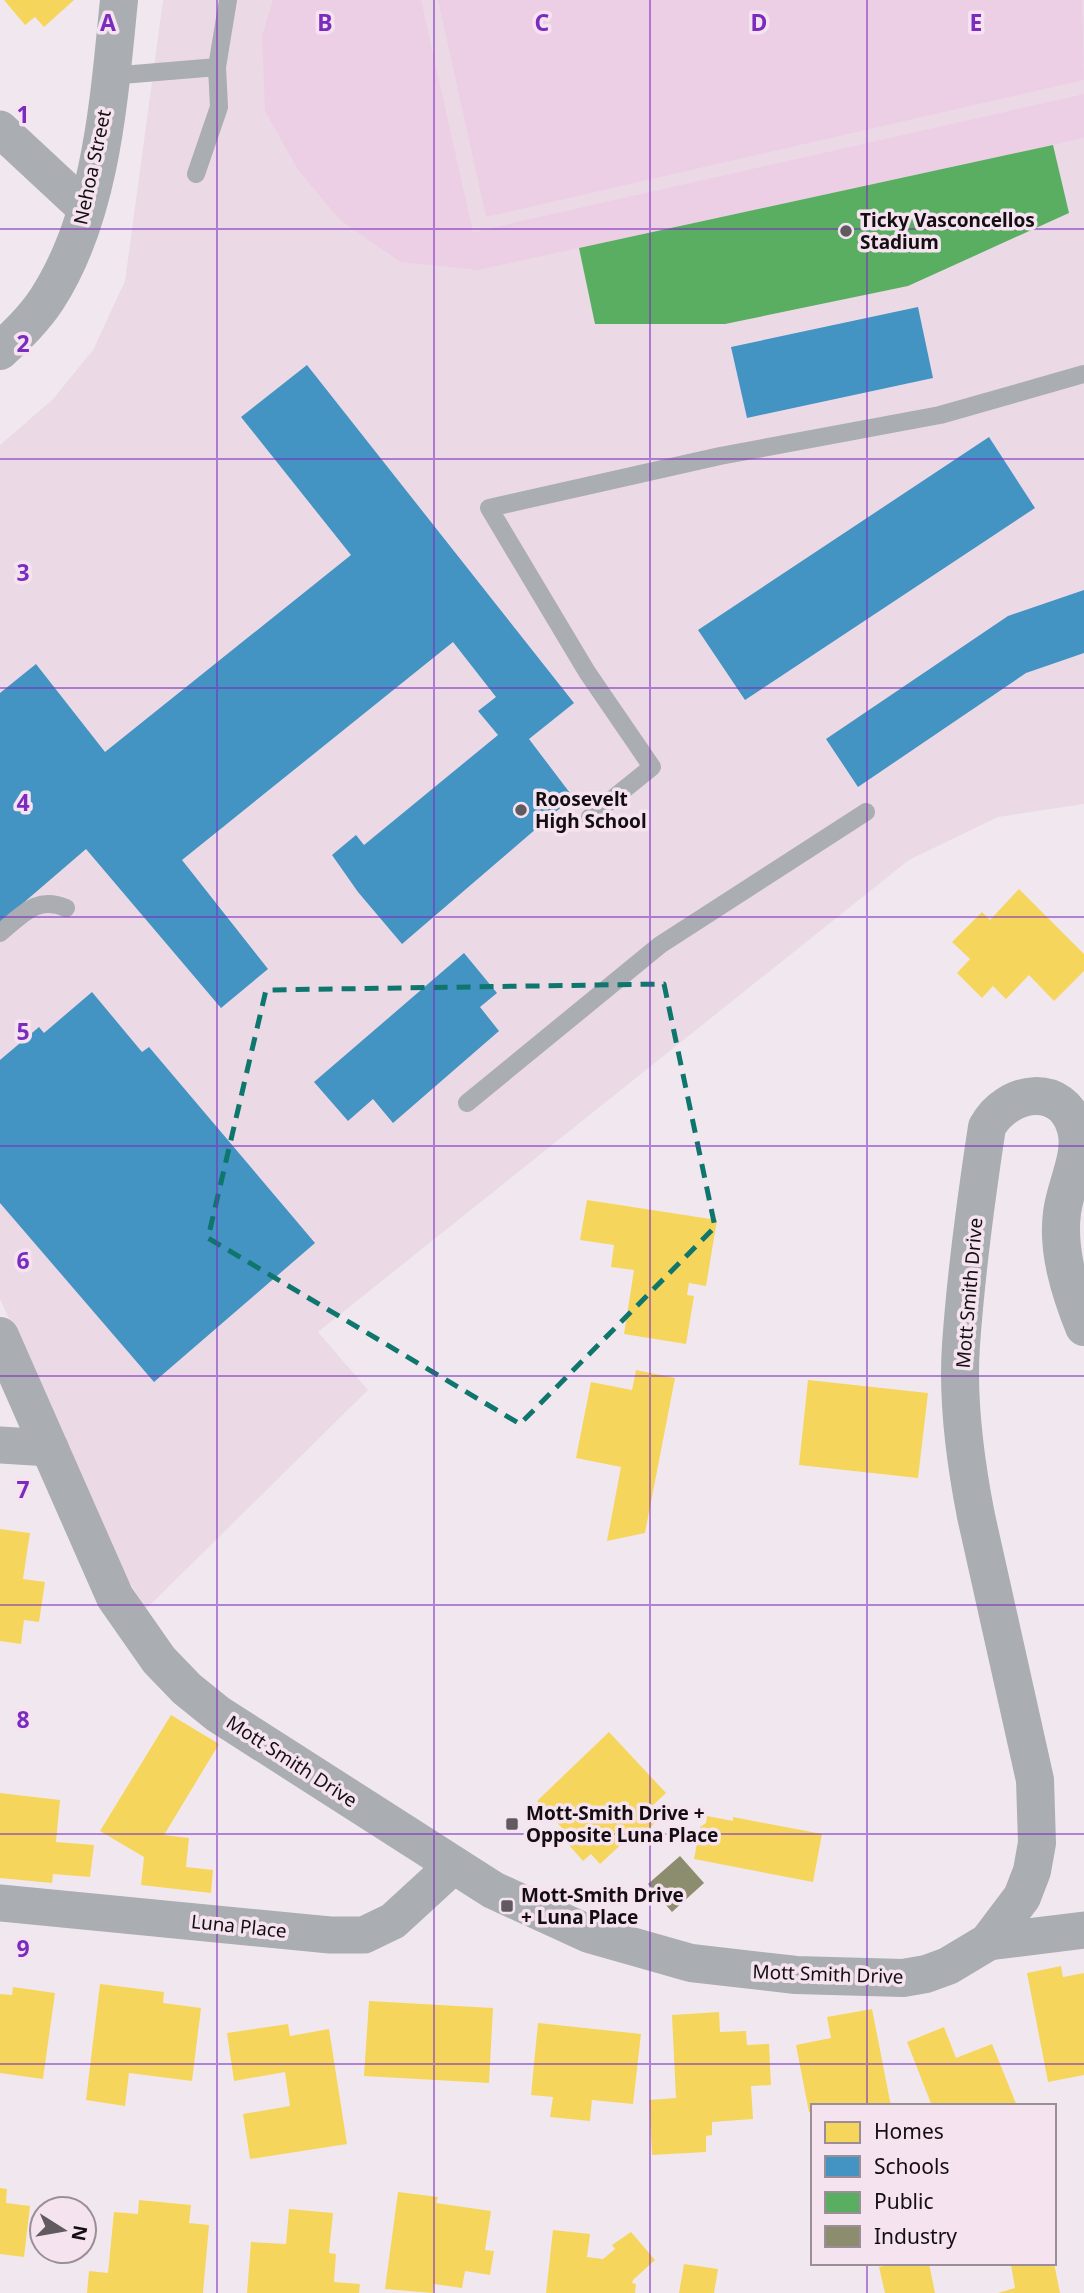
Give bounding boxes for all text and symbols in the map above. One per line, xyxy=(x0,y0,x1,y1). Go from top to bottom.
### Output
text: A xyxy=(100,6,116,38)
text: B xyxy=(317,6,333,38)
text: C xyxy=(535,6,550,38)
text: D xyxy=(751,6,767,38)
text: E xyxy=(970,6,982,38)
text: 1 xyxy=(16,98,30,130)
street label: Nehoa Street xyxy=(67,107,117,227)
place label: Ticky Vasconcellos Stadium xyxy=(860,207,1035,255)
marker: Ticky Vasconcellos Stadium xyxy=(838,223,854,239)
text: 2 xyxy=(16,327,30,359)
text: 3 xyxy=(16,556,30,588)
text: 4 xyxy=(16,786,30,818)
place label: Roosevelt High School xyxy=(535,786,647,834)
marker: Roosevelt High School xyxy=(513,802,529,818)
text: 5 xyxy=(16,1015,30,1047)
street label: Mott Smith Drive xyxy=(949,1217,989,1369)
text: 6 xyxy=(16,1244,30,1276)
text: 7 xyxy=(16,1473,30,1505)
text: 8 xyxy=(16,1703,30,1735)
street label: Mott Smith Drive xyxy=(222,1709,362,1813)
place label: Mott-Smith Drive + Opposite Luna Place xyxy=(526,1800,718,1848)
marker: Mott-Smith Drive + Opposite Luna Place xyxy=(504,1816,520,1832)
place label: Mott-Smith Drive + Luna Place xyxy=(521,1882,684,1930)
marker: Mott-Smith Drive + Luna Place xyxy=(499,1898,515,1914)
street label: Luna Place xyxy=(190,1908,288,1944)
text: 9 xyxy=(16,1932,30,1964)
street label: Mott Smith Drive xyxy=(752,1958,904,1990)
legend xyxy=(811,2104,1056,2265)
text: Homes xyxy=(874,2117,944,2145)
text: Schools xyxy=(874,2152,949,2180)
text: Public xyxy=(874,2187,934,2215)
north arrow xyxy=(28,2195,98,2265)
text: Industry xyxy=(874,2222,957,2250)
text: N xyxy=(65,2223,94,2243)

